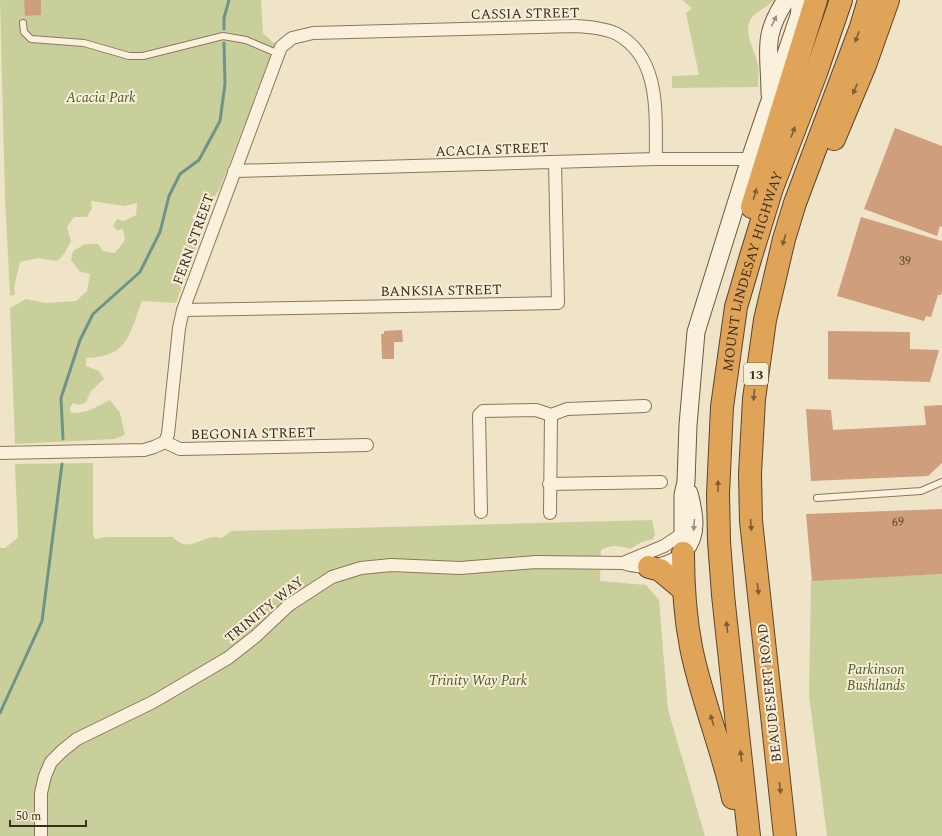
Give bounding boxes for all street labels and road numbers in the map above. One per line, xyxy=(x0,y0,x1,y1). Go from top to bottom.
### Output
street label: CASSIA STREET xyxy=(471,2,579,25)
street label: ACACIA STREET xyxy=(435,137,549,162)
street label: MOUNT LINDESAY HIGHWAY xyxy=(717,168,789,373)
street label: FERN STREET xyxy=(167,191,220,288)
street label: BANKSIA STREET xyxy=(380,279,502,302)
road number: 13 xyxy=(744,363,768,385)
street label: BEGONIA STREET xyxy=(190,422,316,445)
street label: TRINITY WAY xyxy=(220,571,308,648)
street label: BEAUDESERT ROAD xyxy=(752,622,787,764)

